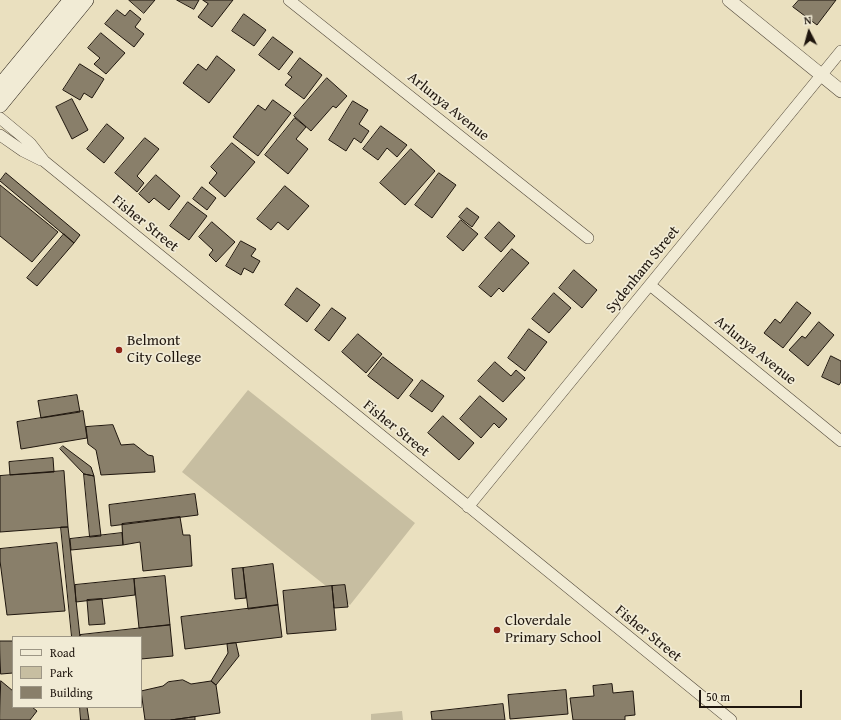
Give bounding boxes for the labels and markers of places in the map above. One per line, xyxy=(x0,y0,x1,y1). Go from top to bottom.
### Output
place label: Belmont City College xyxy=(127,332,201,367)
marker: Belmont City College xyxy=(114,345,124,355)
place label: Cloverdale Primary School xyxy=(505,612,601,647)
marker: Cloverdale Primary School xyxy=(492,625,502,635)

